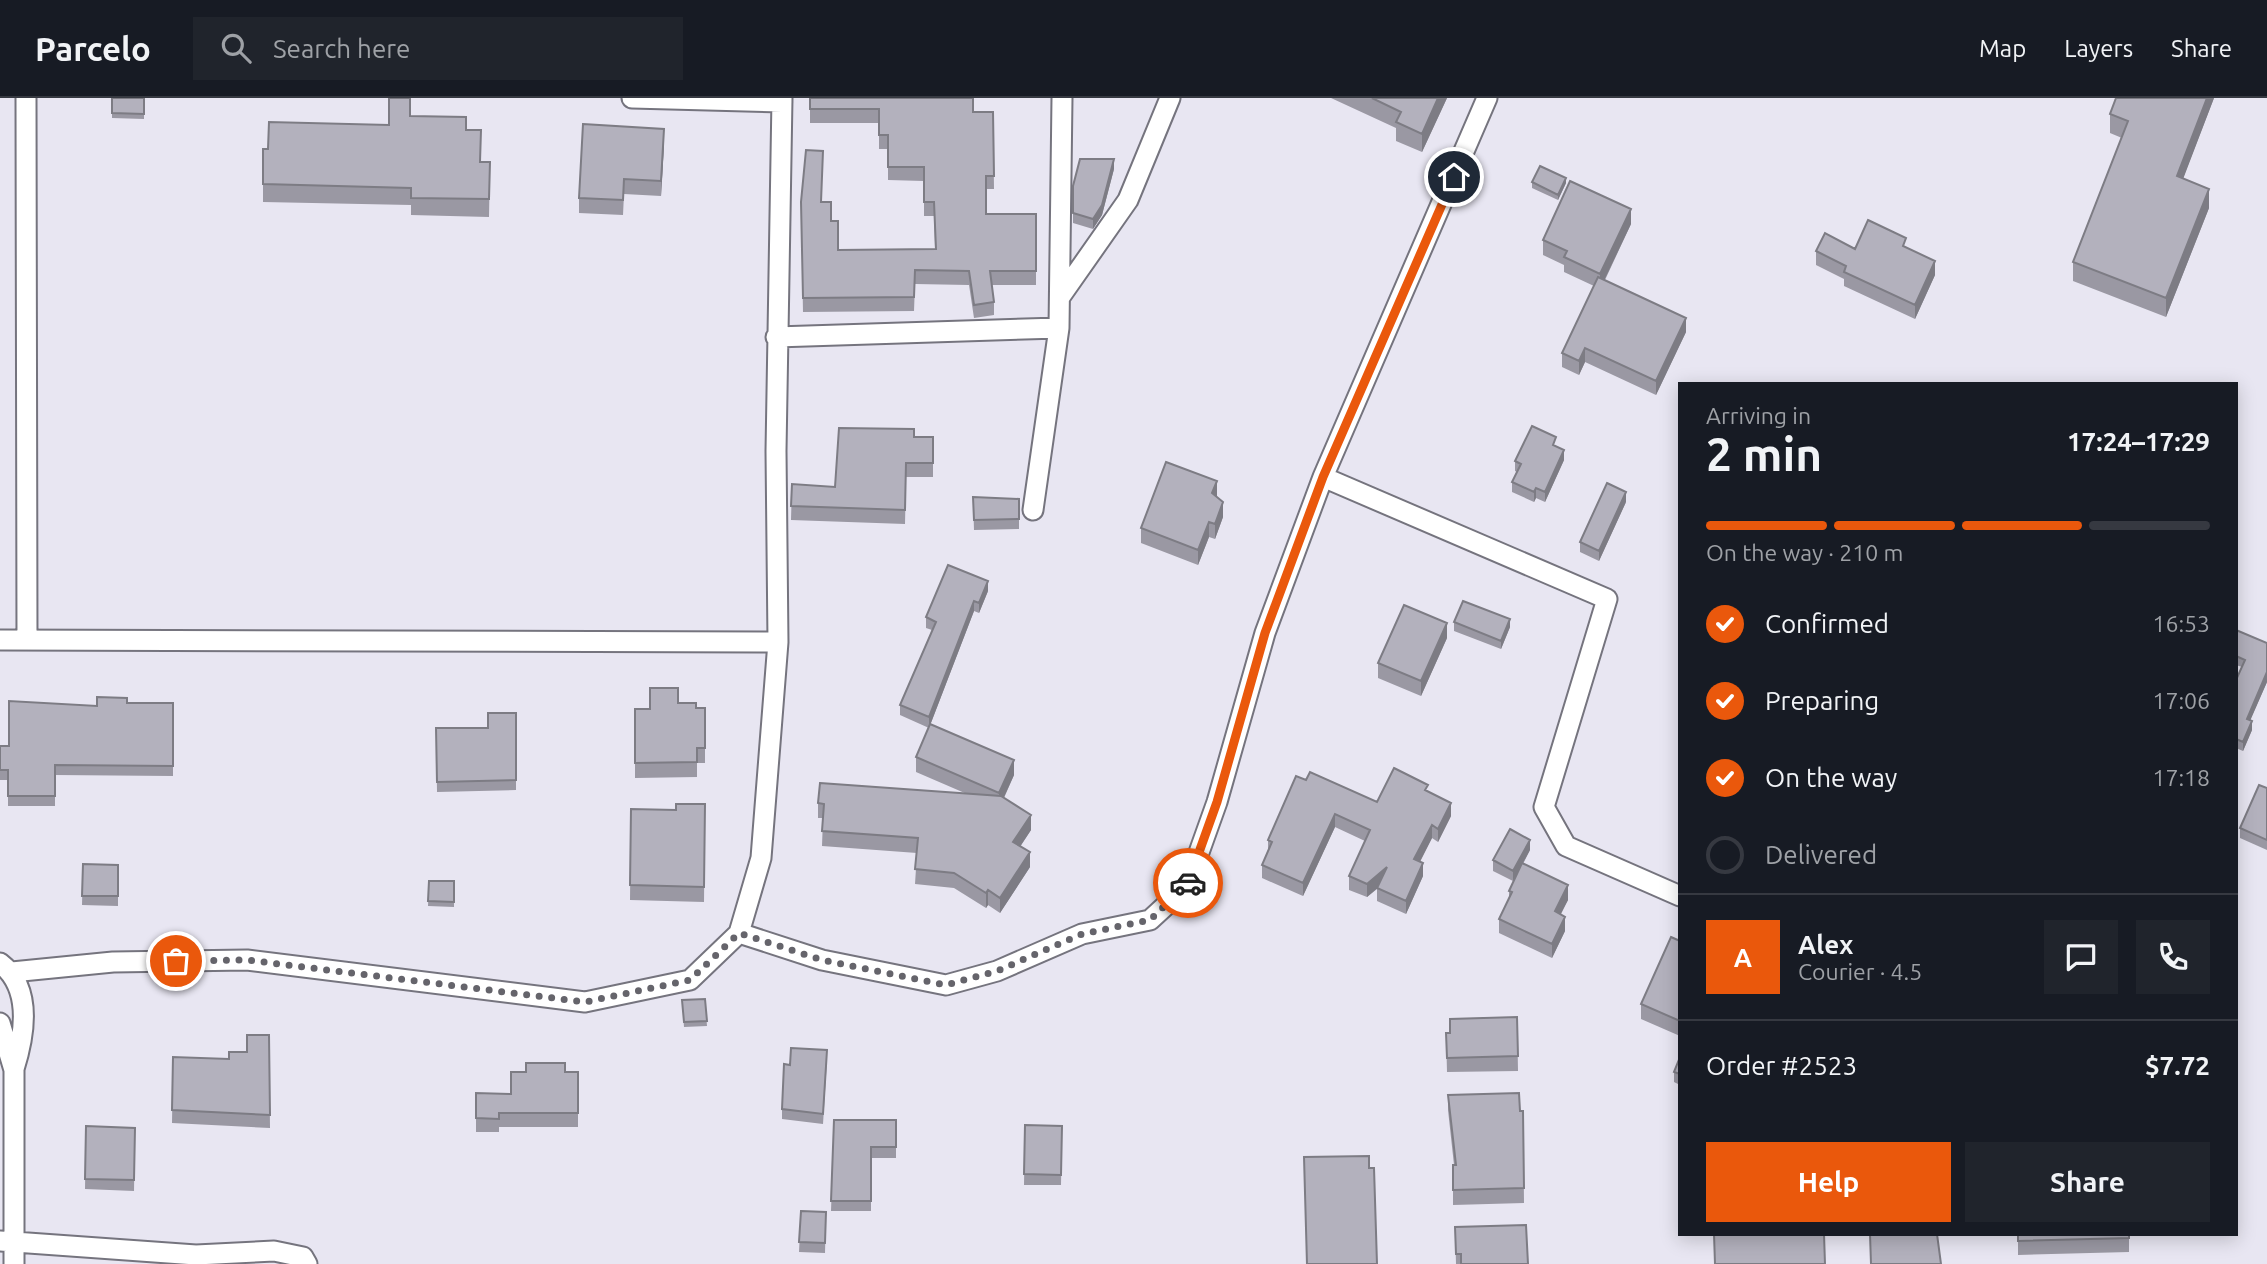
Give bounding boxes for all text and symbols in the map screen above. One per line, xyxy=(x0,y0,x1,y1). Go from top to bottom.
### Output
search box xyxy=(193,17,683,80)
icon: search xyxy=(217,29,255,67)
text: Parcelo xyxy=(35,30,151,67)
text: Search here xyxy=(273,34,410,63)
text: Map xyxy=(1979,35,2026,62)
text: Layers xyxy=(2064,35,2133,62)
text: Share xyxy=(2171,35,2232,62)
pin xyxy=(1424,147,1484,207)
icon: home xyxy=(1435,158,1473,196)
text: Arriving in xyxy=(1706,403,1811,428)
text: 17:24–17:29 xyxy=(2067,427,2210,456)
text: 2 min xyxy=(1706,428,1822,480)
text: On the way · 210 m xyxy=(1706,540,1903,565)
icon: check xyxy=(1706,605,1744,643)
text: Confirmed xyxy=(1765,609,1889,638)
text: 16:53 xyxy=(2152,611,2210,636)
icon: check xyxy=(1706,682,1744,720)
text: Preparing xyxy=(1765,686,1879,715)
text: 17:06 xyxy=(2152,688,2210,713)
icon: check xyxy=(1706,759,1744,797)
text: On the way xyxy=(1765,763,1897,792)
text: 17:18 xyxy=(2152,765,2210,790)
text: Delivered xyxy=(1765,840,1877,869)
courier xyxy=(1153,848,1223,918)
icon: car xyxy=(1169,864,1207,902)
button: chat xyxy=(2044,920,2118,994)
button: phone xyxy=(2136,920,2210,994)
text: Alex xyxy=(1798,930,1853,959)
pin xyxy=(146,931,206,991)
icon: bag xyxy=(157,942,195,980)
text: A xyxy=(1734,943,1752,972)
text: Courier · 4.5 xyxy=(1798,959,1922,984)
text: Order #2523 xyxy=(1706,1051,1857,1080)
text: $7.72 xyxy=(2145,1051,2210,1080)
button: Help xyxy=(1706,1142,1951,1222)
button: Share xyxy=(1965,1142,2210,1222)

